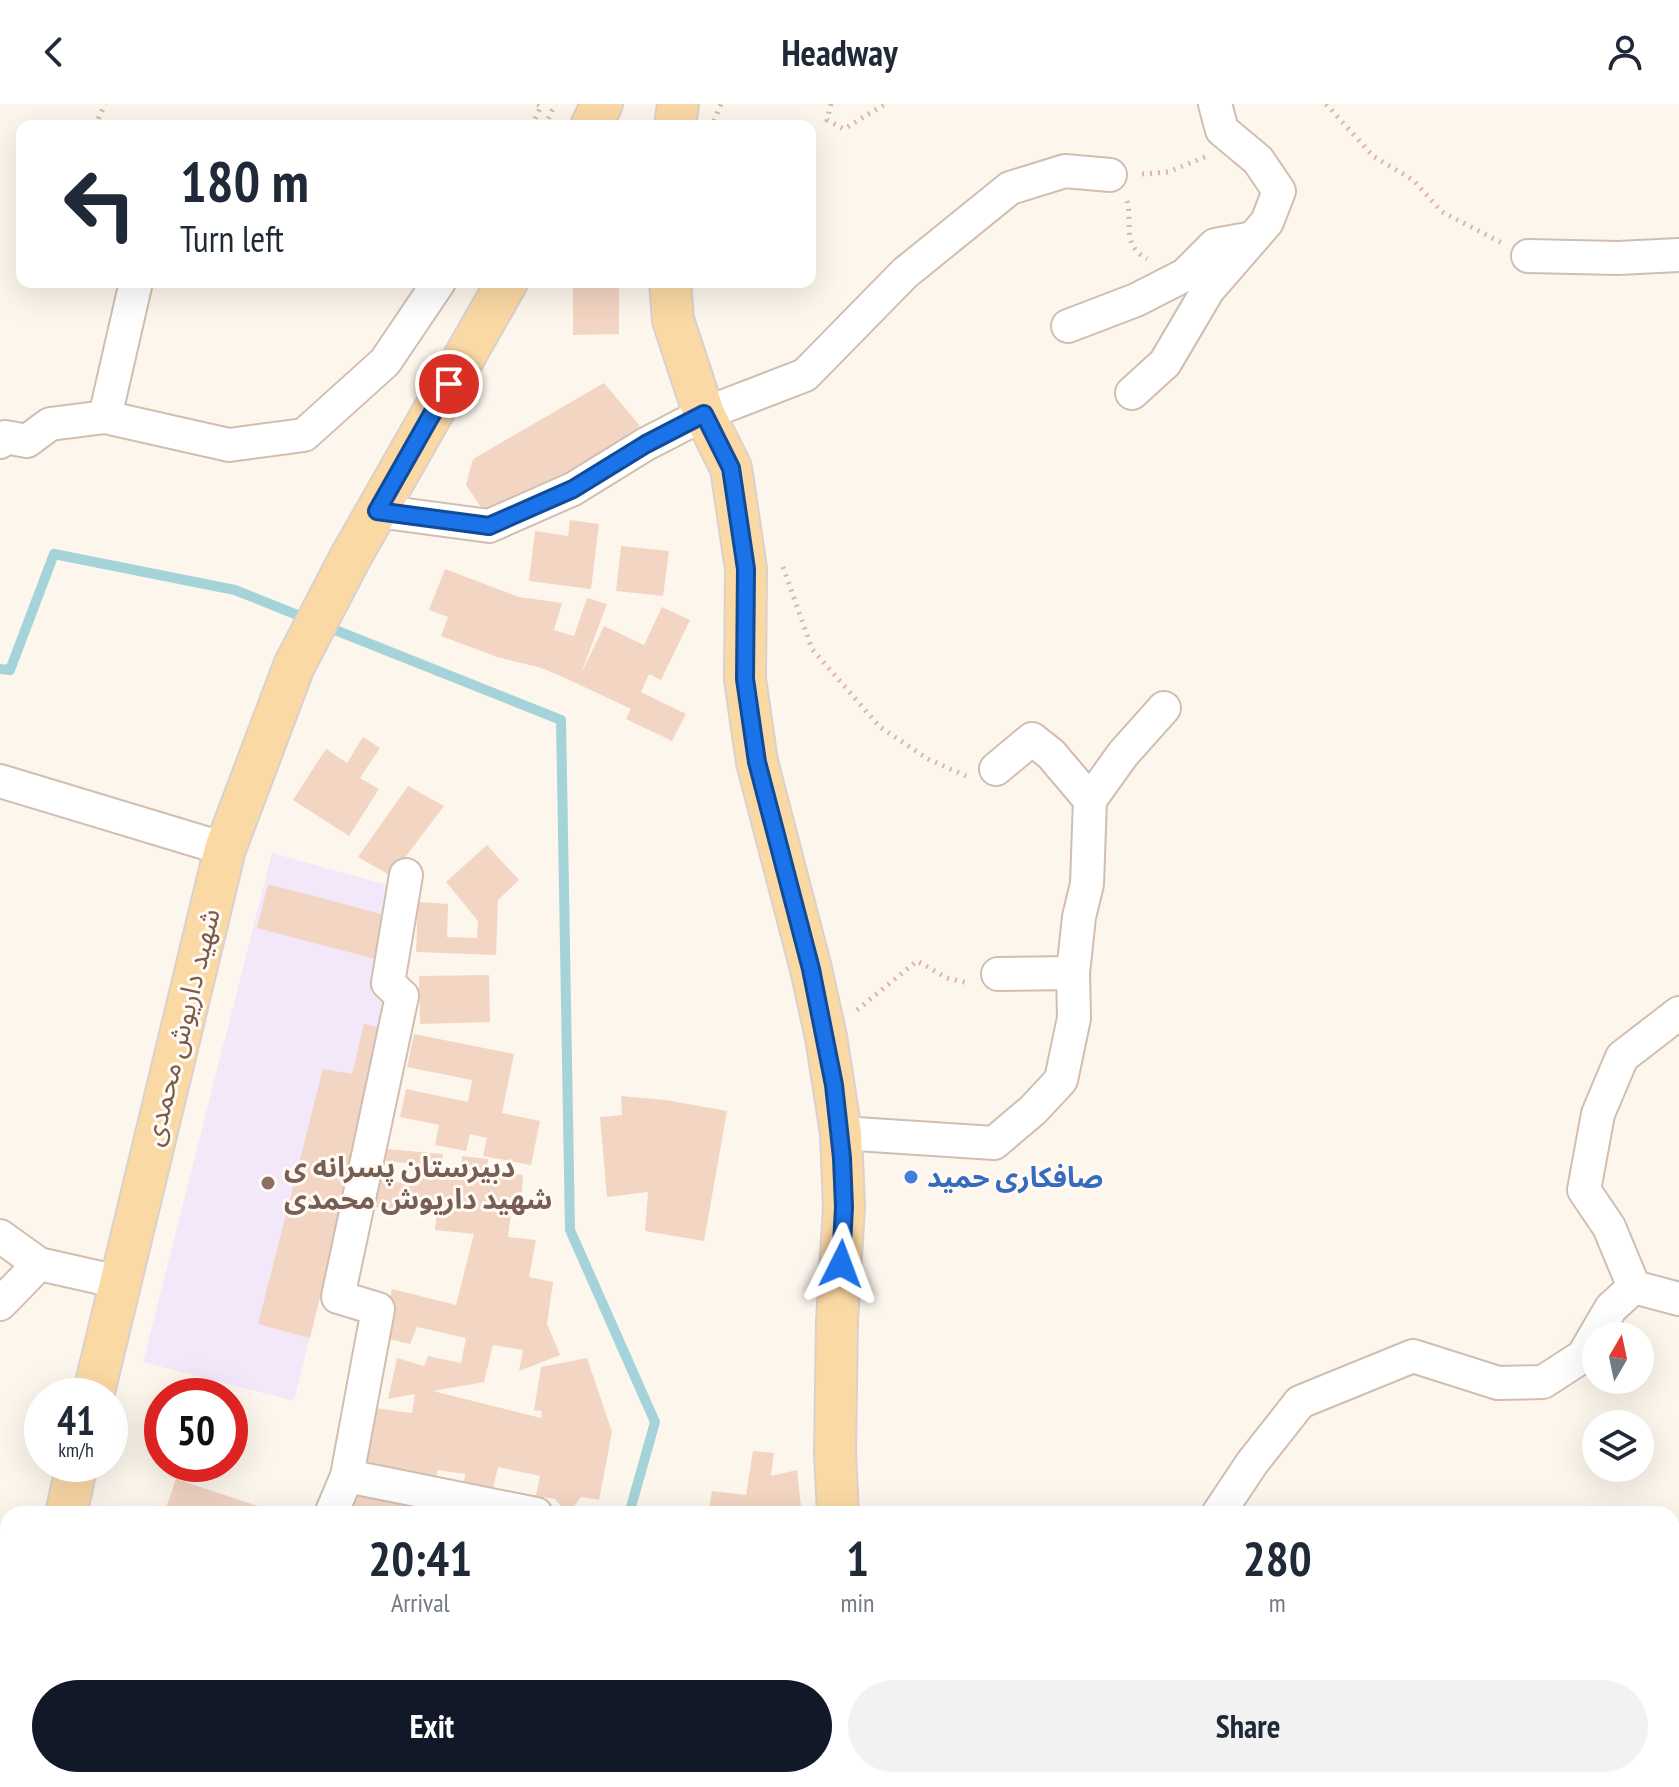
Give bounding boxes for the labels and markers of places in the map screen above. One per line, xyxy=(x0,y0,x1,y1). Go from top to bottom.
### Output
pin xyxy=(415,350,483,418)
place label: دبیرستان پسرانه ی شهید داریوش محمدی xyxy=(284,1148,552,1217)
place label: صافکاری حمید xyxy=(927,1158,1103,1195)
marker: صافکاری حمید xyxy=(902,1168,920,1186)
marker: دبیرستان پسرانه ی شهید داریوش محمدی xyxy=(259,1174,277,1192)

